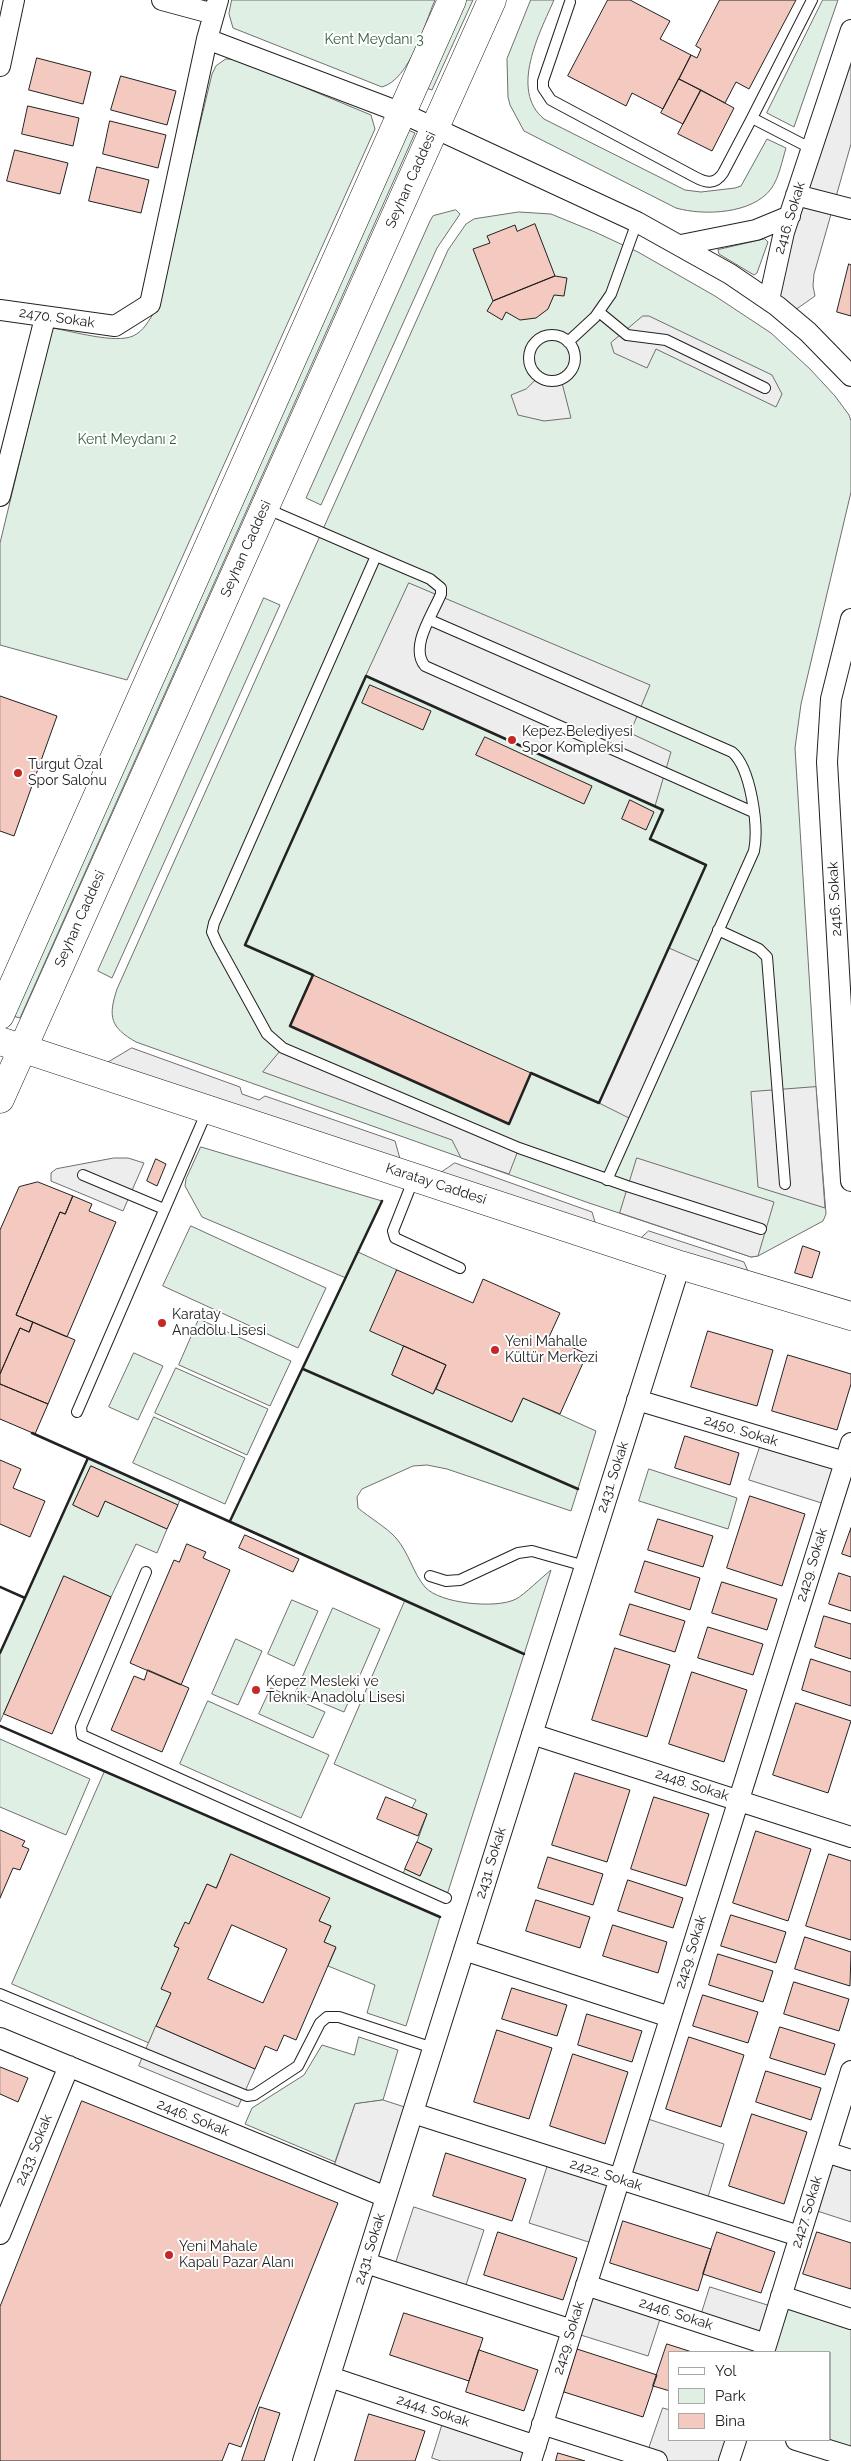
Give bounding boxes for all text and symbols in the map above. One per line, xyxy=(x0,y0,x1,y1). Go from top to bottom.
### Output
park label: Kent Meydanı 3 xyxy=(324,32,424,48)
street label: Seyhan Caddesi xyxy=(382,129,440,231)
street label: 2416. Sokak xyxy=(771,180,809,256)
street label: 2470. Sokak xyxy=(18,304,96,332)
park label: Kent Meydanı 2 xyxy=(77,432,177,448)
street label: Seyhan Caddesi xyxy=(217,498,275,600)
place label: Kepez Belediyesi Spor Kompleksi xyxy=(522,724,633,756)
marker: Kepez Belediyesi Spor Kompleksi xyxy=(506,734,518,746)
place label: Turgut Özal Spor Salonu xyxy=(28,757,107,790)
marker: Turgut Özal Spor Salonu xyxy=(12,767,24,779)
street label: 2416. Sokak xyxy=(825,861,845,937)
street label: Seyhan Caddesi xyxy=(51,868,109,970)
street label: Karatay Caddesi xyxy=(383,1160,489,1208)
place label: Karatay Anadolu Lisesi xyxy=(172,1307,266,1340)
marker: Karatay Anadolu Lisesi xyxy=(156,1317,168,1329)
place label: Yeni Mahalle Kültür Merkezi xyxy=(505,1334,598,1366)
marker: Yeni Mahalle Kültür Merkezi xyxy=(489,1344,501,1356)
street label: 2450. Sokak xyxy=(702,1412,780,1450)
street label: 2431. Sokak xyxy=(594,1439,632,1515)
street label: 2429. Sokak xyxy=(793,1526,831,1604)
place label: Kepez Mesleki ve Teknik Anadolu Lisesi xyxy=(266,1674,405,1706)
marker: Kepez Mesleki ve Teknik Anadolu Lisesi xyxy=(250,1684,262,1696)
street label: 2448. Sokak xyxy=(653,1765,731,1805)
street label: 2431. Sokak xyxy=(472,1825,510,1901)
street label: 2429. Sokak xyxy=(672,1913,710,1991)
street label: 2446. Sokak xyxy=(154,2096,232,2140)
street label: 2433. Sokak xyxy=(12,2112,56,2188)
street label: 2422. Sokak xyxy=(568,2155,644,2195)
street label: 2427. Sokak xyxy=(788,2174,826,2250)
street label: 2431. Sokak xyxy=(351,2211,389,2287)
place label: Yeni Mahale Kapalı Pazar Alanı xyxy=(179,2239,294,2272)
marker: Yeni Mahale Kapalı Pazar Alanı xyxy=(163,2249,175,2261)
street label: 2446. Sokak xyxy=(637,2294,715,2334)
street label: 2429. Sokak xyxy=(550,2299,588,2377)
legend xyxy=(668,2351,831,2441)
text: Yol xyxy=(715,2362,736,2380)
text: Park xyxy=(715,2387,746,2405)
street label: 2444. Sokak xyxy=(394,2391,472,2431)
text: Bina xyxy=(715,2412,745,2430)

